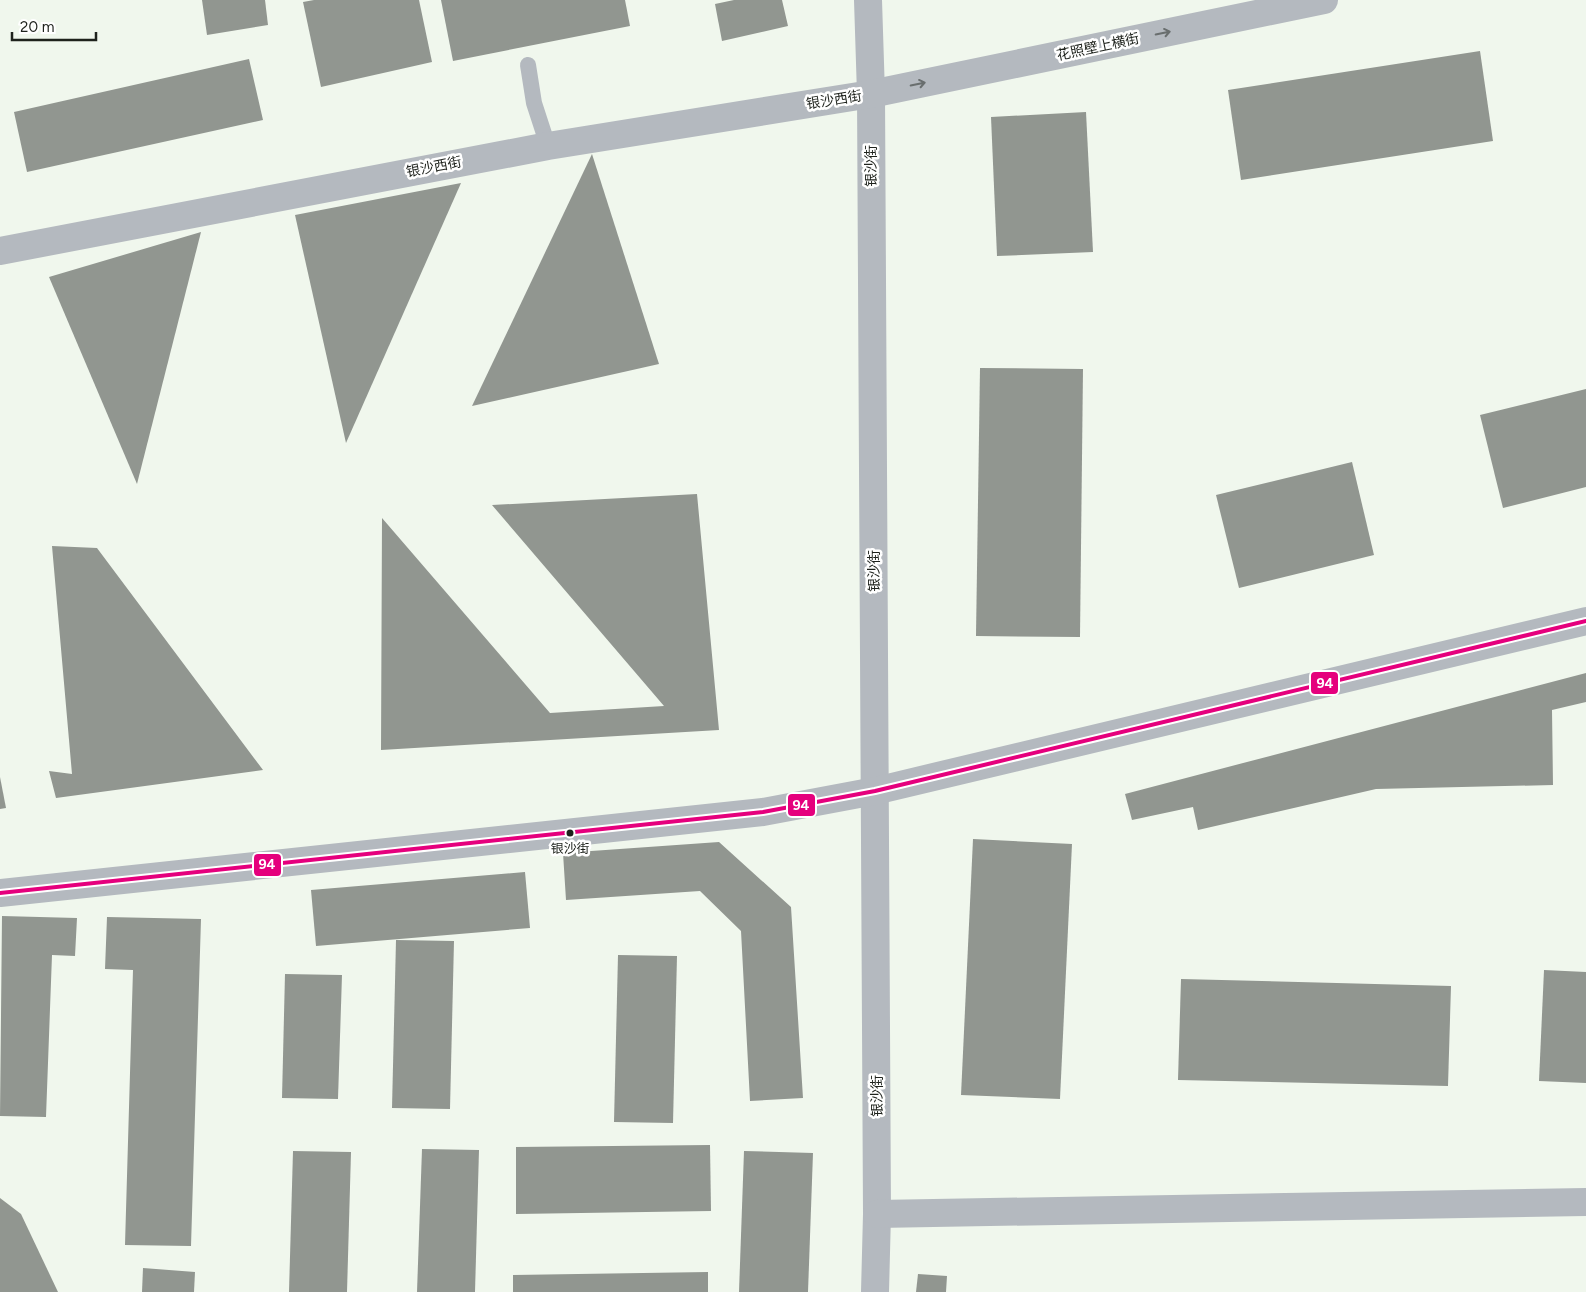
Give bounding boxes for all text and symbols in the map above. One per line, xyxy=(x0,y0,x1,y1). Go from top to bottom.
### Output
scale bar xyxy=(12,10,96,42)
text: 20 m xyxy=(20,18,54,36)
one-way arrow xyxy=(1155,28,1171,38)
street label: 花照壁上横街 xyxy=(1055,30,1141,64)
one-way arrow xyxy=(910,79,926,89)
street label: 银沙西街 xyxy=(805,87,863,113)
street label: 银沙街 xyxy=(863,145,880,187)
street label: 银沙西街 xyxy=(405,153,463,181)
street label: 银沙街 xyxy=(866,550,883,592)
line badge: 94 xyxy=(1310,671,1339,695)
text: 94 xyxy=(1317,675,1334,692)
line badge: 94 xyxy=(787,793,816,817)
text: 94 xyxy=(793,797,810,814)
marker: 银沙街 xyxy=(565,828,575,838)
place label: 银沙街 xyxy=(550,841,590,856)
line badge: 94 xyxy=(253,853,282,877)
text: 94 xyxy=(259,856,276,873)
street label: 银沙街 xyxy=(869,1075,886,1117)

